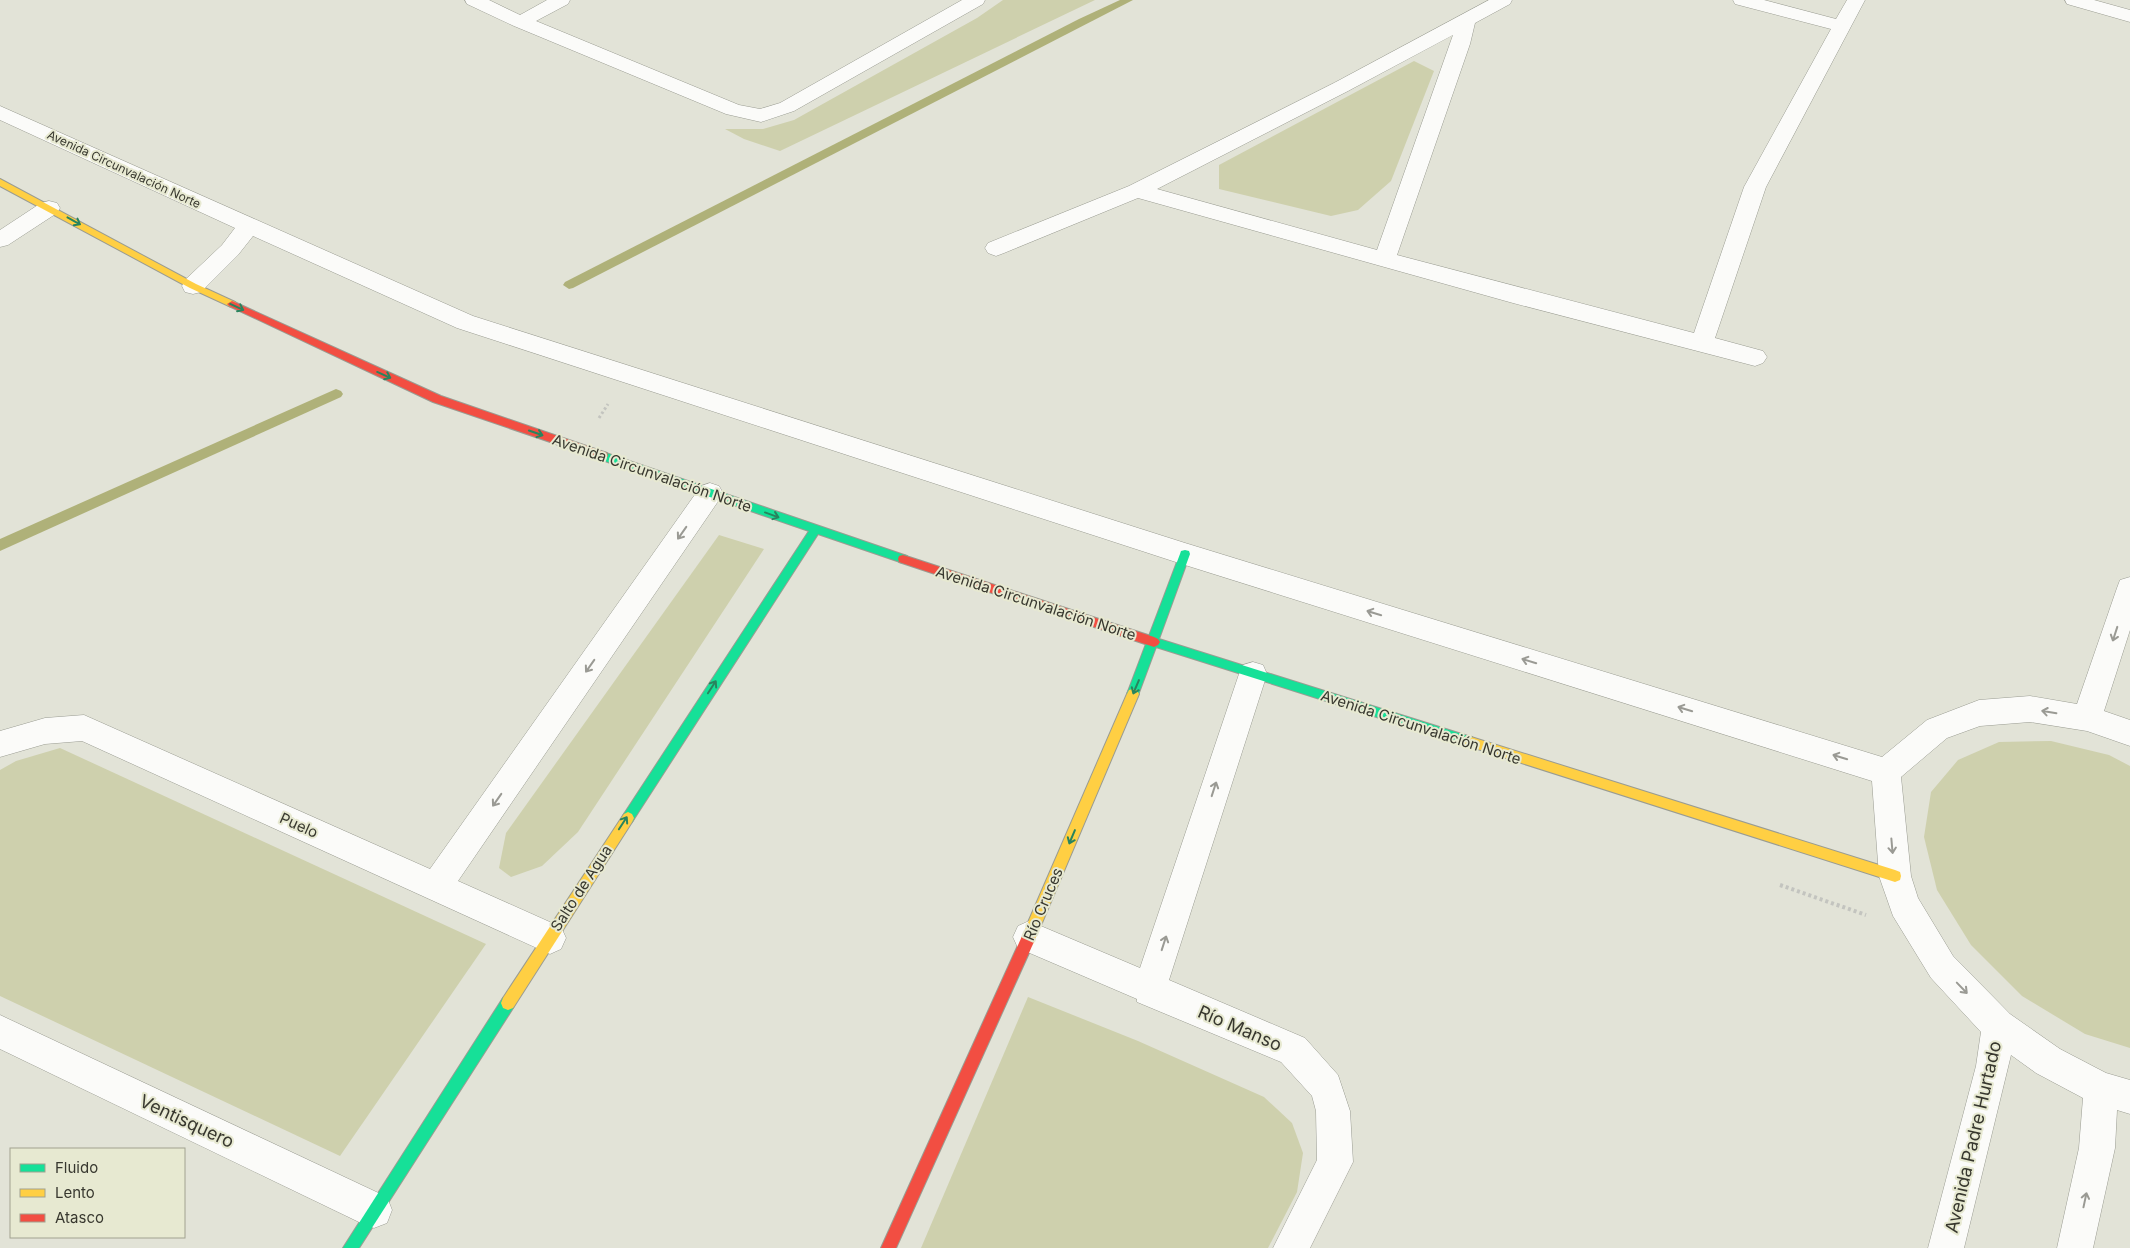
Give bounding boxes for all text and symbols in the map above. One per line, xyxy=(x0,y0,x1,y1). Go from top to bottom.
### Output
street label: Avenida Circunvalación Norte xyxy=(45,127,203,211)
one-way arrow xyxy=(66,217,81,226)
one-way arrow xyxy=(229,303,244,312)
one-way arrow xyxy=(376,371,391,381)
one-way arrow xyxy=(528,429,543,438)
street label: Avenida Circunvalación Norte xyxy=(550,430,754,516)
one-way arrow xyxy=(764,511,779,520)
one-way arrow xyxy=(677,526,687,540)
street label: Avenida Circunvalación Norte xyxy=(933,562,1139,644)
one-way arrow xyxy=(1367,607,1383,617)
one-way arrow xyxy=(2110,626,2119,642)
one-way arrow xyxy=(1522,656,1538,665)
one-way arrow xyxy=(585,659,595,673)
one-way arrow xyxy=(707,680,717,694)
one-way arrow xyxy=(1131,680,1140,695)
street label: Avenida Circunvalación Norte xyxy=(1318,686,1524,768)
one-way arrow xyxy=(1677,704,1693,714)
one-way arrow xyxy=(2042,706,2058,716)
one-way arrow xyxy=(1832,752,1848,762)
one-way arrow xyxy=(1210,781,1219,797)
one-way arrow xyxy=(492,793,502,807)
street label: Puelo xyxy=(277,808,321,842)
one-way arrow xyxy=(619,817,629,831)
one-way arrow xyxy=(1067,829,1077,844)
one-way arrow xyxy=(1887,837,1897,853)
street label: Salto de Agua xyxy=(546,841,616,935)
street label: Río Cruces xyxy=(1019,865,1067,943)
one-way arrow xyxy=(1160,936,1169,952)
one-way arrow xyxy=(1956,982,1968,994)
street label: Río Manso xyxy=(1195,1001,1285,1055)
street label: Avenida Padre Hurtado xyxy=(1941,1039,2005,1235)
street label: Ventisquero xyxy=(136,1090,238,1152)
legend xyxy=(10,1148,185,1238)
text: Fluido xyxy=(55,1158,98,1177)
text: Lento xyxy=(55,1183,95,1202)
one-way arrow xyxy=(2081,1193,2091,1209)
text: Atasco xyxy=(55,1208,104,1227)

